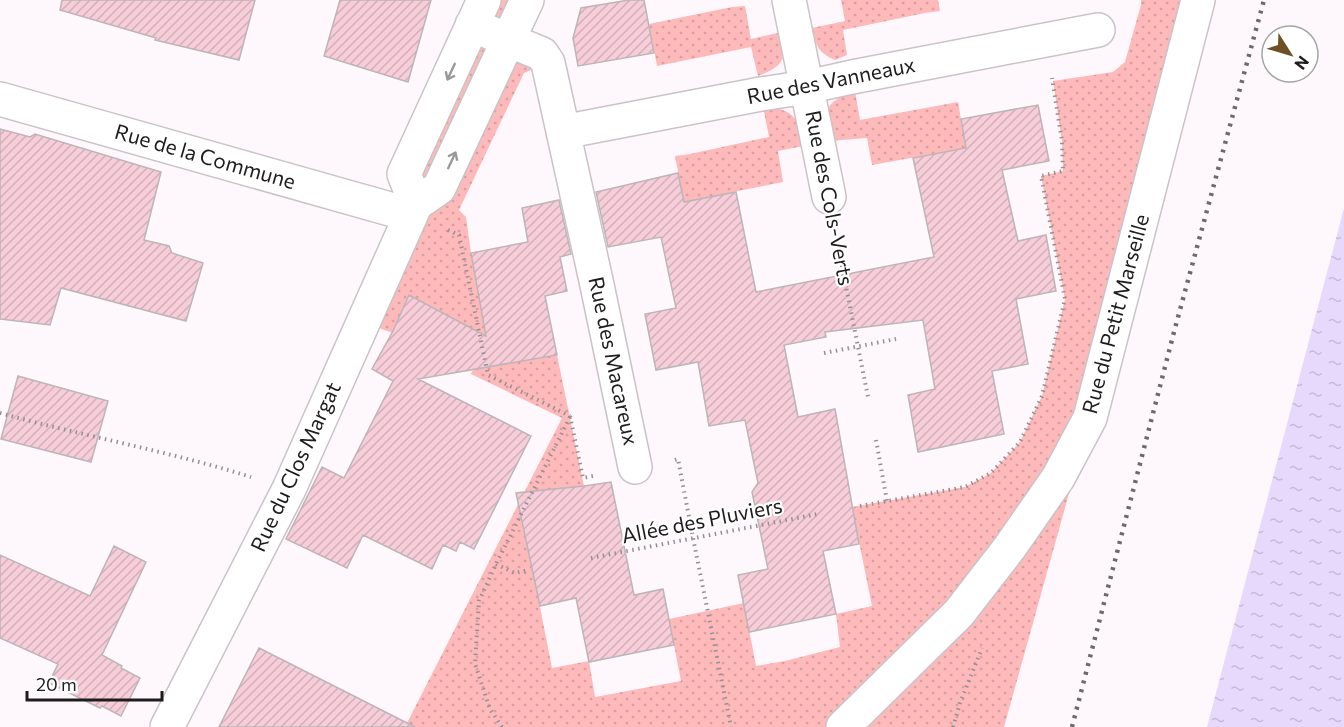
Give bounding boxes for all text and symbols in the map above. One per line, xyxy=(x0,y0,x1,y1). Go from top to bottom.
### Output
north arrow xyxy=(1260,24,1320,84)
street label: Rue des Vanneaux xyxy=(744,51,917,108)
text: N xyxy=(1291,53,1314,74)
one-way arrow xyxy=(444,63,456,81)
street label: Rue des Cols-Verts xyxy=(801,108,860,287)
street label: Rue de la Commune xyxy=(112,118,299,193)
one-way arrow xyxy=(447,152,459,170)
street label: Rue du Petit Marseille xyxy=(1076,211,1153,416)
street label: Rue des Macareux xyxy=(584,274,645,447)
street label: Rue du Clos Margat xyxy=(244,378,345,555)
street label: Allée des Pluviers xyxy=(619,492,784,547)
scale bar xyxy=(27,664,162,702)
text: 20 m xyxy=(36,673,77,695)

